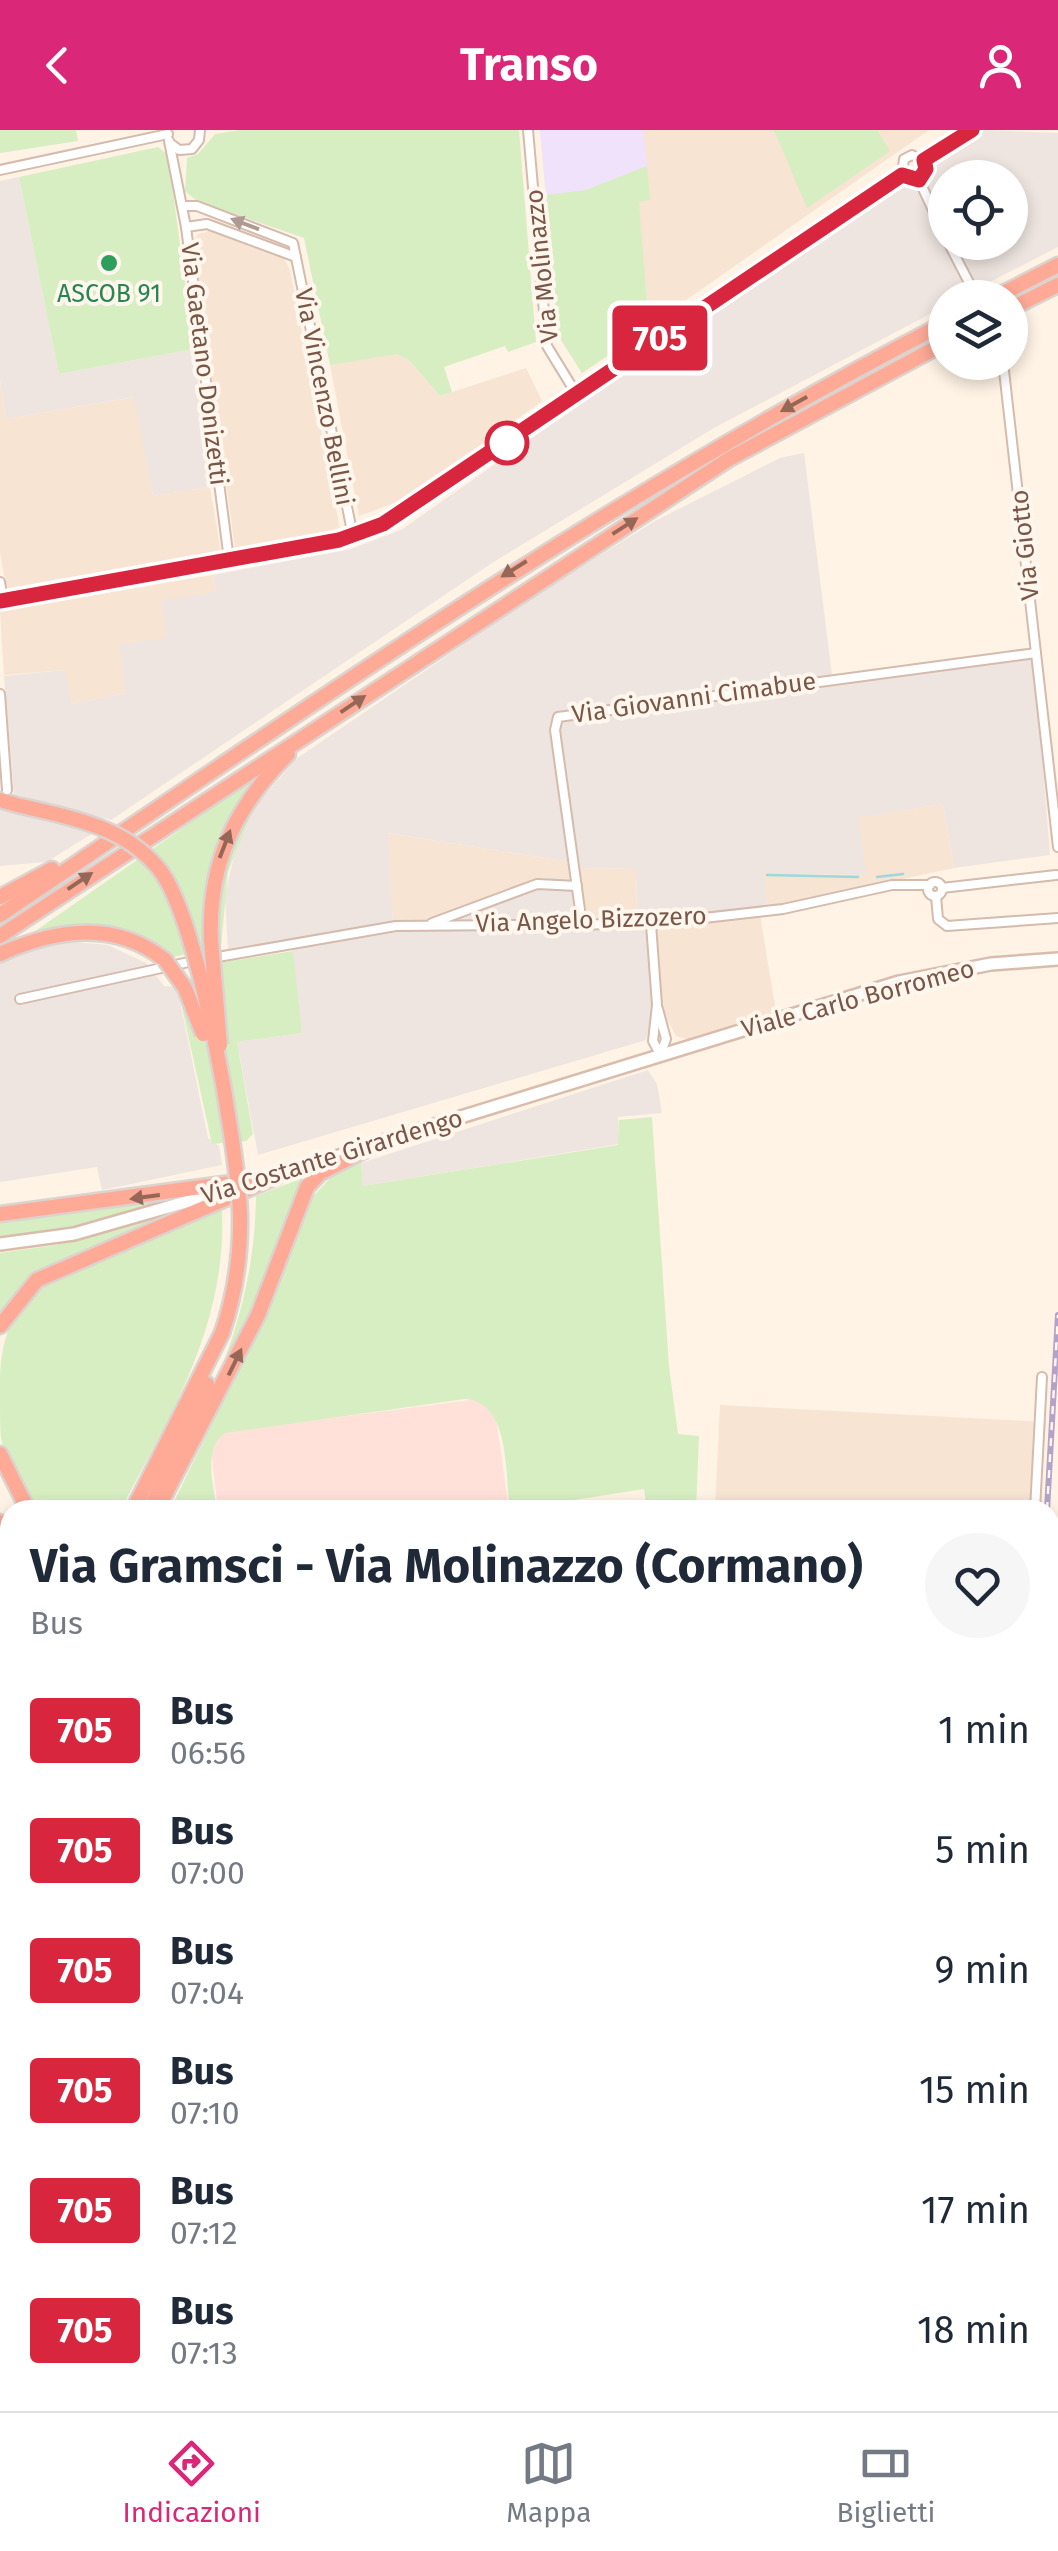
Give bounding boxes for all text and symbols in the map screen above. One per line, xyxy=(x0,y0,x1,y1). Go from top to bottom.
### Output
icon: back xyxy=(30,38,85,93)
text: Transo xyxy=(460,38,598,92)
icon: person xyxy=(973,38,1028,93)
map controls xyxy=(928,160,1028,380)
button: locate xyxy=(928,160,1028,260)
street label: Via Molinazzo xyxy=(519,188,565,344)
one-way arrow xyxy=(230,216,260,232)
street label: Via Gaetano Donizetti xyxy=(174,241,234,487)
marker: ASCOB 91 xyxy=(98,252,120,274)
place label: ASCOB 91 xyxy=(57,279,161,309)
button: layers xyxy=(928,280,1028,380)
street label: Via Vincenzo Bellini xyxy=(288,286,360,508)
line badge: 705 xyxy=(602,306,718,370)
text: 705 xyxy=(632,317,688,359)
one-way arrow xyxy=(779,395,808,412)
unlabelled marker xyxy=(486,422,528,464)
street label: Via Giotto xyxy=(1004,488,1046,602)
one-way arrow xyxy=(611,517,638,535)
one-way arrow xyxy=(500,560,528,577)
street label: Via Giovanni Cimabue xyxy=(570,666,818,730)
one-way arrow xyxy=(339,695,366,713)
one-way arrow xyxy=(217,829,233,859)
one-way arrow xyxy=(67,872,94,891)
street label: Via Angelo Bizzozero xyxy=(475,901,707,939)
street label: Viale Carlo Borromeo xyxy=(738,953,978,1045)
street label: Via Costante Girardengo xyxy=(198,1103,466,1211)
one-way arrow xyxy=(129,1189,161,1205)
one-way arrow xyxy=(227,1347,244,1376)
button: heart xyxy=(925,1533,1030,1638)
text: Via Gramsci - Via Molinazzo (Cormano) xyxy=(30,1537,863,1595)
text: Bus xyxy=(30,1604,83,1642)
text: Bus xyxy=(170,1688,234,1734)
text: 1 min xyxy=(938,1707,1030,1753)
text: 705 xyxy=(57,1709,113,1751)
text: 06:56 xyxy=(170,1734,246,1772)
text: Bus xyxy=(170,1808,234,1854)
text: 5 min xyxy=(935,1827,1030,1873)
text: 705 xyxy=(57,1829,113,1871)
text: 07:00 xyxy=(170,1854,245,1892)
text: Bus xyxy=(170,1928,234,1974)
text: 9 min xyxy=(934,1947,1030,1993)
text: 705 xyxy=(57,1949,113,1991)
text: 07:04 xyxy=(170,1974,244,2012)
text: Bus xyxy=(170,2048,234,2094)
text: 15 min xyxy=(919,2067,1030,2113)
text: 705 xyxy=(57,2069,113,2111)
text: 07:10 xyxy=(170,2094,240,2132)
text: Bus xyxy=(170,2168,234,2214)
text: 17 min xyxy=(921,2187,1030,2233)
text: 705 xyxy=(57,2189,113,2231)
text: 07:12 xyxy=(170,2214,238,2252)
text: Bus xyxy=(170,2288,234,2334)
text: 18 min xyxy=(917,2307,1030,2353)
text: 705 xyxy=(57,2309,113,2351)
text: 07:13 xyxy=(170,2334,238,2372)
tab: Indicazioni xyxy=(123,2436,261,2529)
tab: Mappa xyxy=(506,2436,591,2529)
tab: Biglietti xyxy=(836,2436,935,2529)

